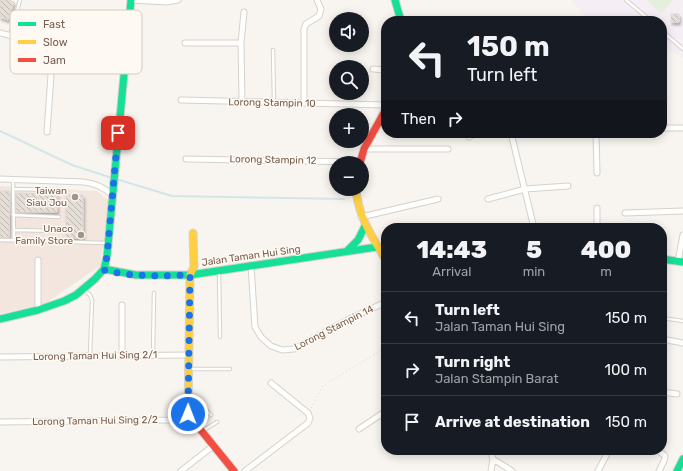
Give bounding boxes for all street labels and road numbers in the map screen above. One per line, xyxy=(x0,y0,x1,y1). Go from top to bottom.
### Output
street label: Lorong Stampin 10 xyxy=(228,96,316,110)
street label: Lorong Stampin 12 xyxy=(230,153,317,167)
street label: Jalan Taman Hui Sing xyxy=(201,243,301,269)
street label: Lorong Stampin 14 xyxy=(292,303,376,353)
street label: Lorong Taman Hui Sing 2/1 xyxy=(33,349,157,363)
street label: Lorong Taman Hui Sing 2/2 xyxy=(32,414,158,428)

